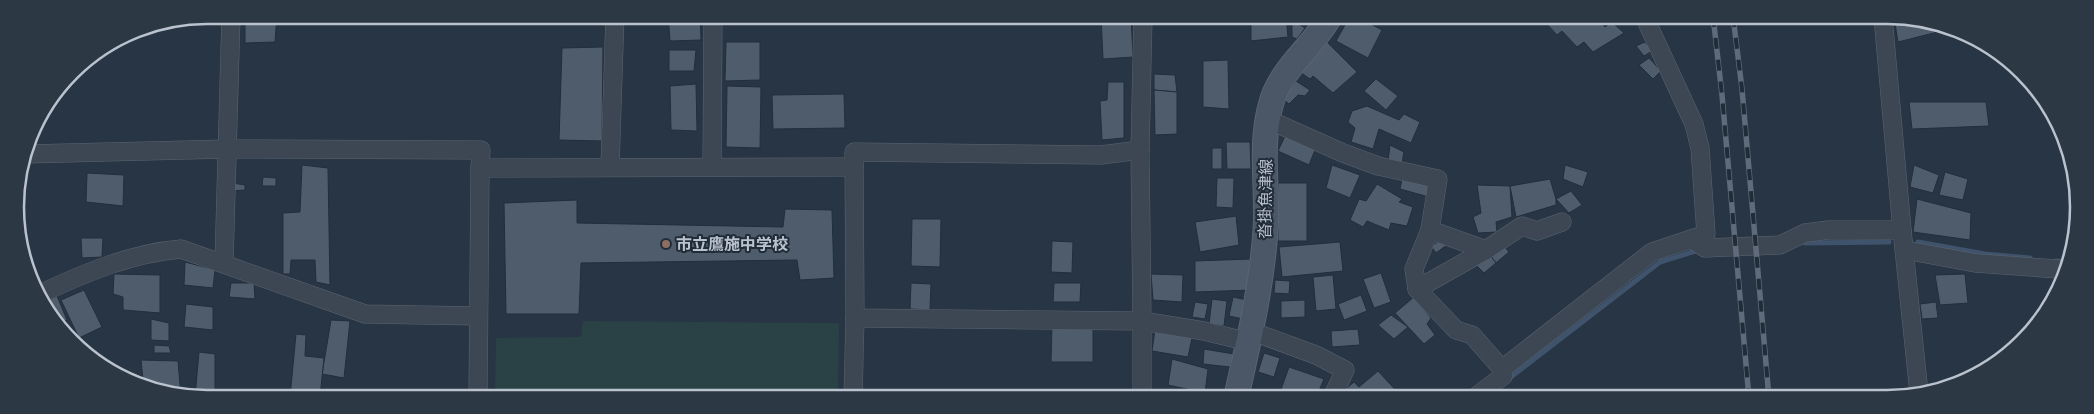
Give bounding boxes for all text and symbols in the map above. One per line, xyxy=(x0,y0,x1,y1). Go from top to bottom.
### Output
street label: 沓掛魚津線 xyxy=(1254,159,1278,239)
place label: 市立鷹施中学校 xyxy=(676,234,788,256)
marker: 市立鷹施中学校 xyxy=(660,238,672,250)

